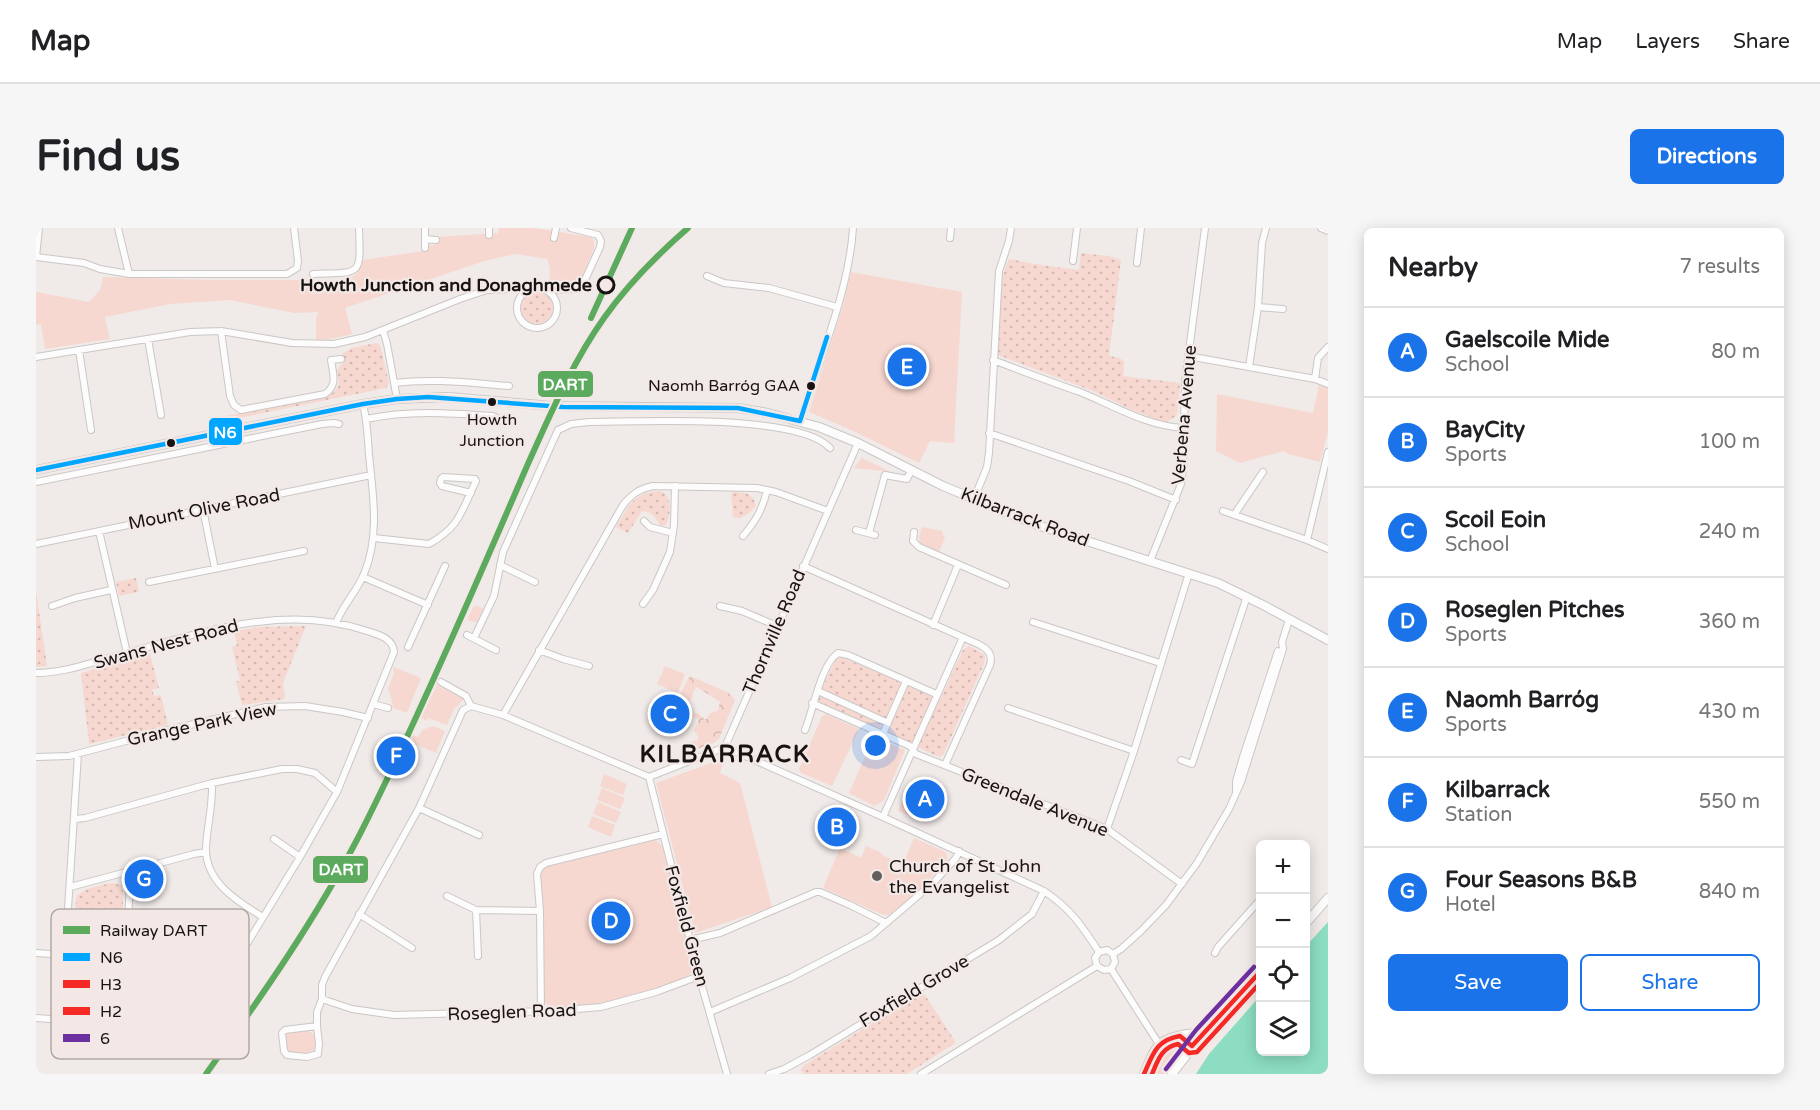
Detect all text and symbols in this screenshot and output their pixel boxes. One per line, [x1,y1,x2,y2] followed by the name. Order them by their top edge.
[30,24,90,58] text: Map
[1557,29,1602,54] text: Map
[1635,29,1700,54] text: Layers
[1733,29,1790,54] text: Share
[1630,129,1784,184] button: Directions
[36,131,180,182] text: Find us
[1388,252,1478,283] text: Nearby
[1680,255,1760,279] text: 7 results
[300,274,592,296] place label: Howth Junction and Donaghmede
[597,276,615,294] marker: Howth Junction and Donaghmede
[1445,327,1610,353] text: Gaelscoile Mide
[1400,340,1415,364] text: A
[1711,340,1760,364] text: 80 m
[888,344,926,390] pin: E
[1167,344,1201,486] street label: Verbena Avenue
[1445,353,1509,377] text: School
[537,370,594,398] line badge: DART
[543,375,588,395] text: DART
[648,376,800,396] place label: Naomh Barróg GAA
[805,380,817,392] marker: Naomh Barróg GAA
[486,396,498,408] marker: Howth Junction
[459,410,525,451] place label: Howth Junction
[208,417,243,446] line badge: N6
[1445,417,1525,443] text: BayCity
[214,423,236,443] text: N6
[1401,430,1414,454] text: B
[1699,430,1760,454] text: 100 m
[165,437,177,449] unlabelled marker
[1445,443,1507,467] text: Sports
[958,482,1092,552] street label: Kilbarrack Road
[126,483,282,535] street label: Mount Olive Road
[1445,507,1546,533] text: Scoil Eoin
[1401,520,1414,544] text: C
[1699,520,1760,544] text: 240 m
[1445,533,1509,557] text: School
[738,566,810,698] street label: Thornville Road
[1445,597,1624,623] text: Roseglen Pitches
[1400,610,1415,634] text: D
[1699,610,1760,634] text: 360 m
[91,614,241,674] street label: Swans Nest Road
[1445,623,1507,647] text: Sports
[1445,687,1599,713] text: Naomh Barróg
[650,692,690,736] pin: C
[125,697,279,751] street label: Grange Park View
[1401,700,1414,724] text: E
[1699,700,1760,724] text: 430 m
[1445,713,1507,737] text: Sports
[861,731,890,760] your location
[376,734,416,778] pin: F
[640,740,810,769] district label: KILBARRACK
[958,762,1112,842] street label: Greendale Avenue
[906,776,944,822] pin: A
[1445,777,1550,803] text: Kilbarrack
[1401,790,1414,814] text: F
[1699,790,1760,814] text: 550 m
[1445,803,1512,827] text: Station
[818,804,856,850] pin: B
[1256,840,1310,1056] map controls
[1256,840,1310,894] button: +
[312,855,369,884] line badge: DART
[889,855,1041,898] place label: Church of St John the Evangelist
[124,856,164,902] pin: G
[319,860,364,880] text: DART
[660,863,714,989] street label: Foxfield Green
[1445,867,1637,893] text: Four Seasons B&B
[870,869,884,883] marker: Church of St John the Evangelist
[1400,880,1415,904] text: G
[1699,880,1760,904] text: 840 m
[1445,893,1496,917] text: Hotel
[1256,894,1310,948] button: −
[592,898,630,944] pin: D
[51,909,249,1059] legend
[100,921,208,941] text: Railway DART
[100,948,123,968] text: N6
[1256,948,1310,1002] button: locate
[855,950,973,1032] street label: Foxfield Grove
[1388,954,1568,1011] button: Save
[1580,954,1760,1011] button: Share
[100,975,122,995] text: H3
[447,999,577,1025] street label: Roseglen Road
[100,1002,122,1022] text: H2
[1256,1002,1310,1056] button: layers
[100,1029,110,1049] text: 6

